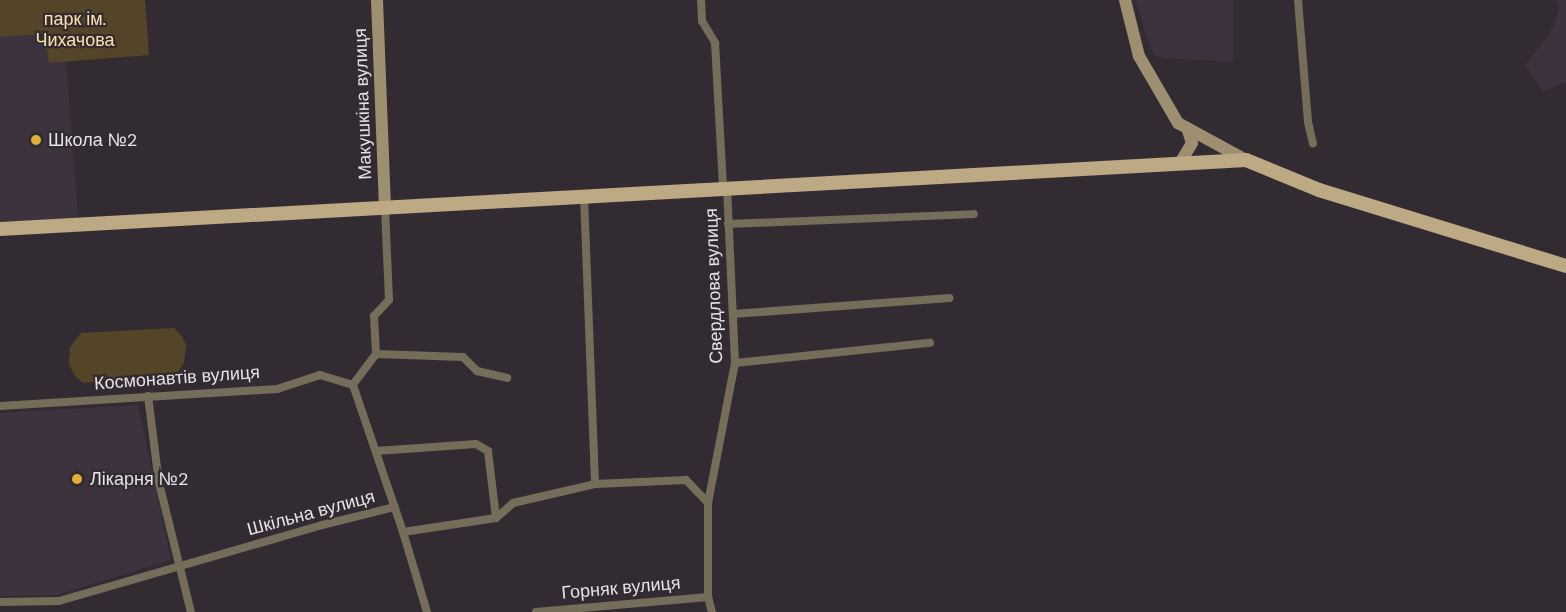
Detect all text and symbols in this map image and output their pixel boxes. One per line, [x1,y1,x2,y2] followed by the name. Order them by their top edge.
[35,9,115,52] park label: парк ім. Чихачова
[350,28,376,180] street label: Макушкіна вулиця
[48,129,137,151] place label: Школа №2
[29,133,43,147] marker: Школа №2
[700,208,728,364] street label: Свердлова вулиця
[93,361,261,395] street label: Космонавтів вулиця
[90,468,188,490] place label: Лікарня №2
[68,470,86,488] marker: Лікарня №2
[245,486,377,540] street label: Шкільна вулиця
[561,572,681,604] street label: Горняк вулиця

